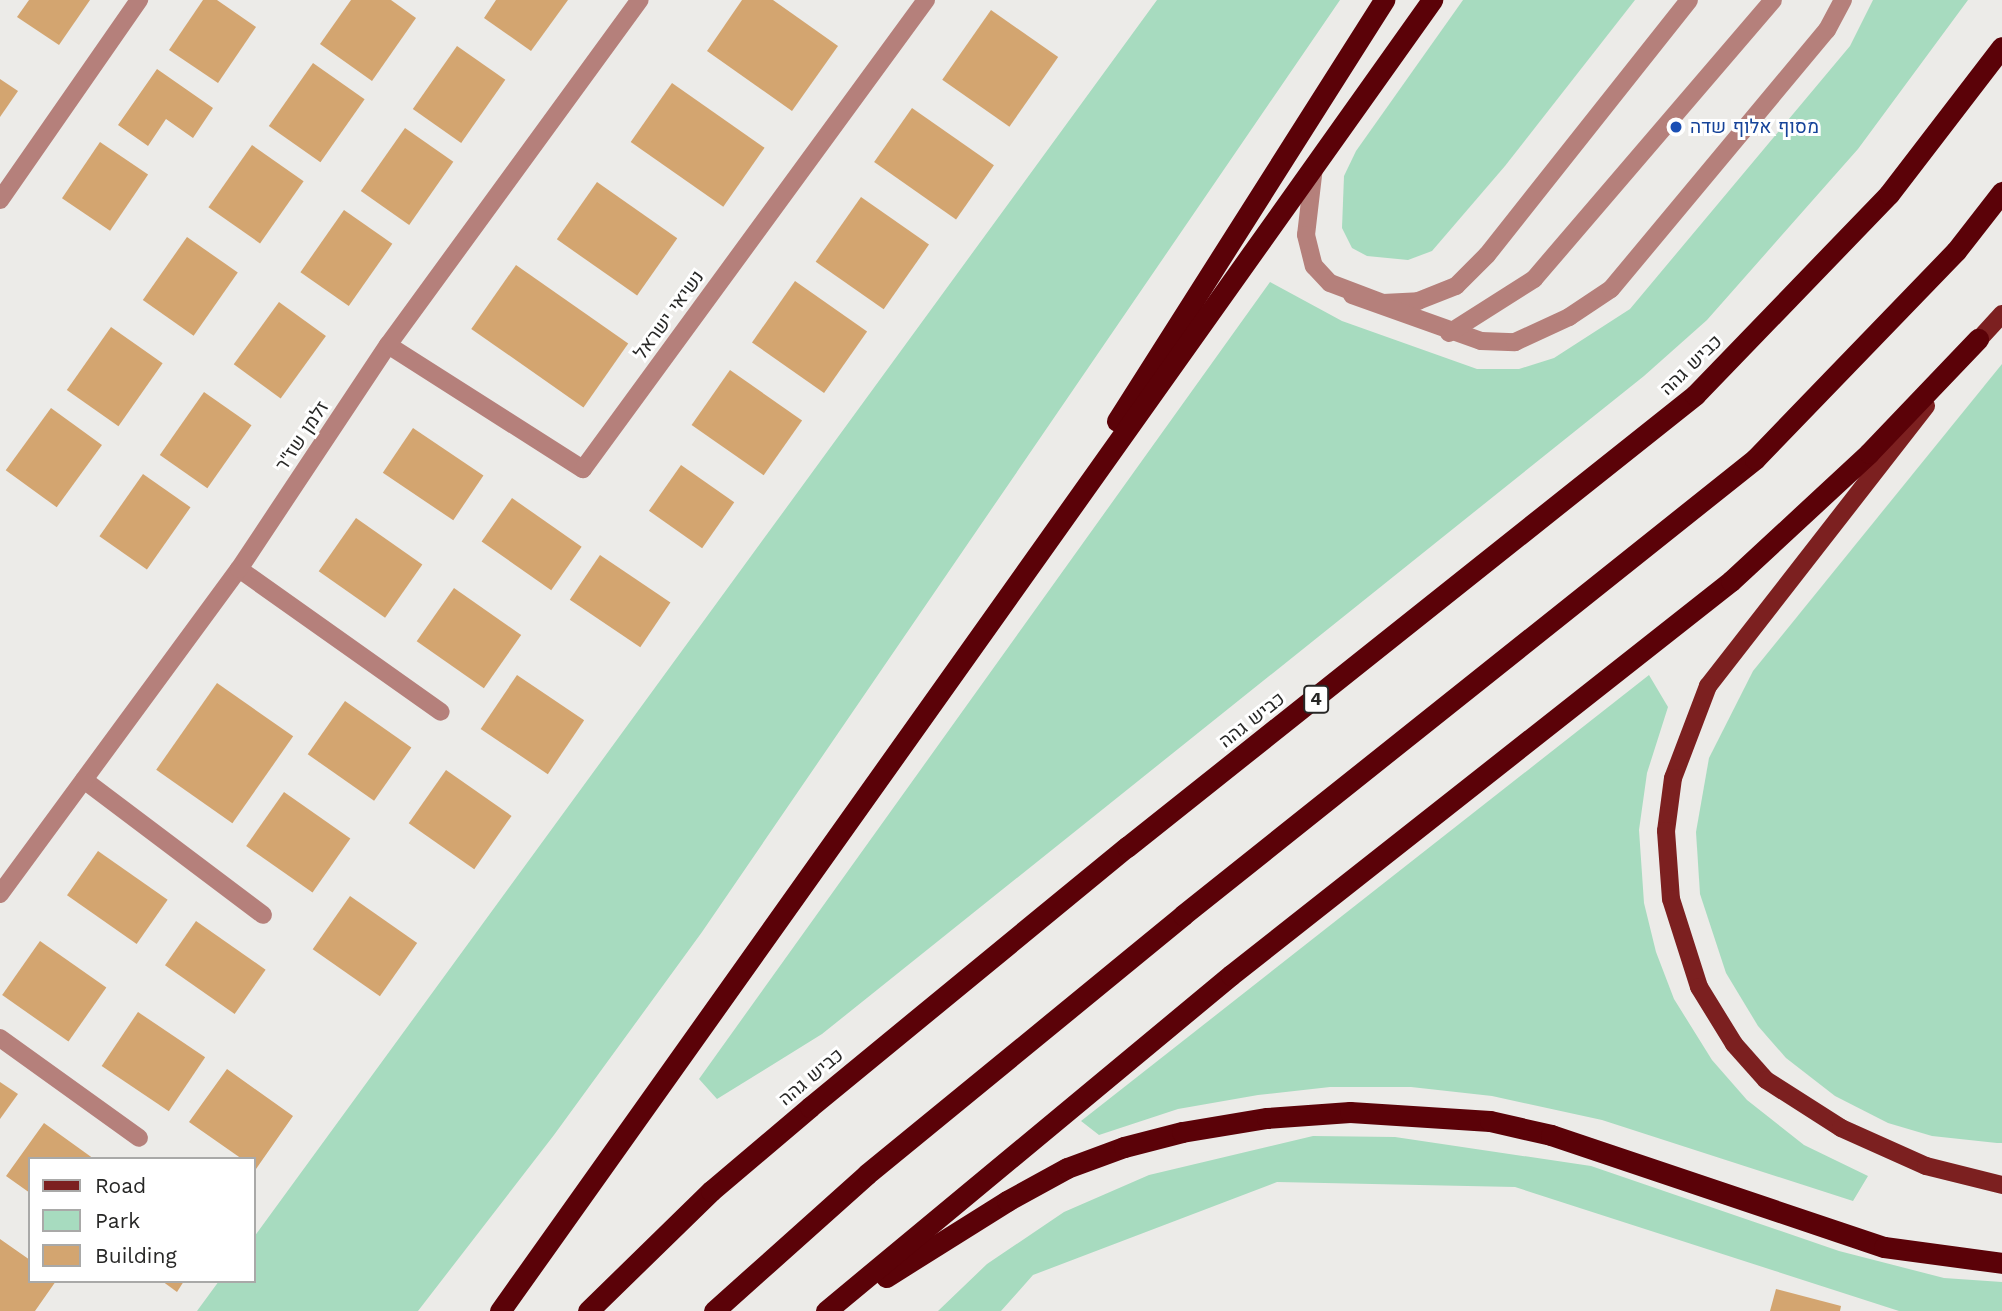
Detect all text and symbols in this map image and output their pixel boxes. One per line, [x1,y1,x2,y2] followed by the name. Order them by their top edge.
[1690,116,1819,138] place label: מסוף אלוף שדה
[1668,119,1684,135] marker: מסוף אלוף שדה
[629,266,709,364] street label: נשיאי ישראל
[1655,330,1727,400] street label: כביש גהה
[270,397,334,475] street label: זלמן שז"ר
[1302,684,1330,714] road number: 4
[1215,687,1289,753] street label: כביש גהה
[774,1043,848,1111] street label: כביש גהה
[28,1157,256,1283] legend
[95,1173,146,1198] text: Road
[95,1208,140,1233] text: Park
[95,1243,177,1268] text: Building

